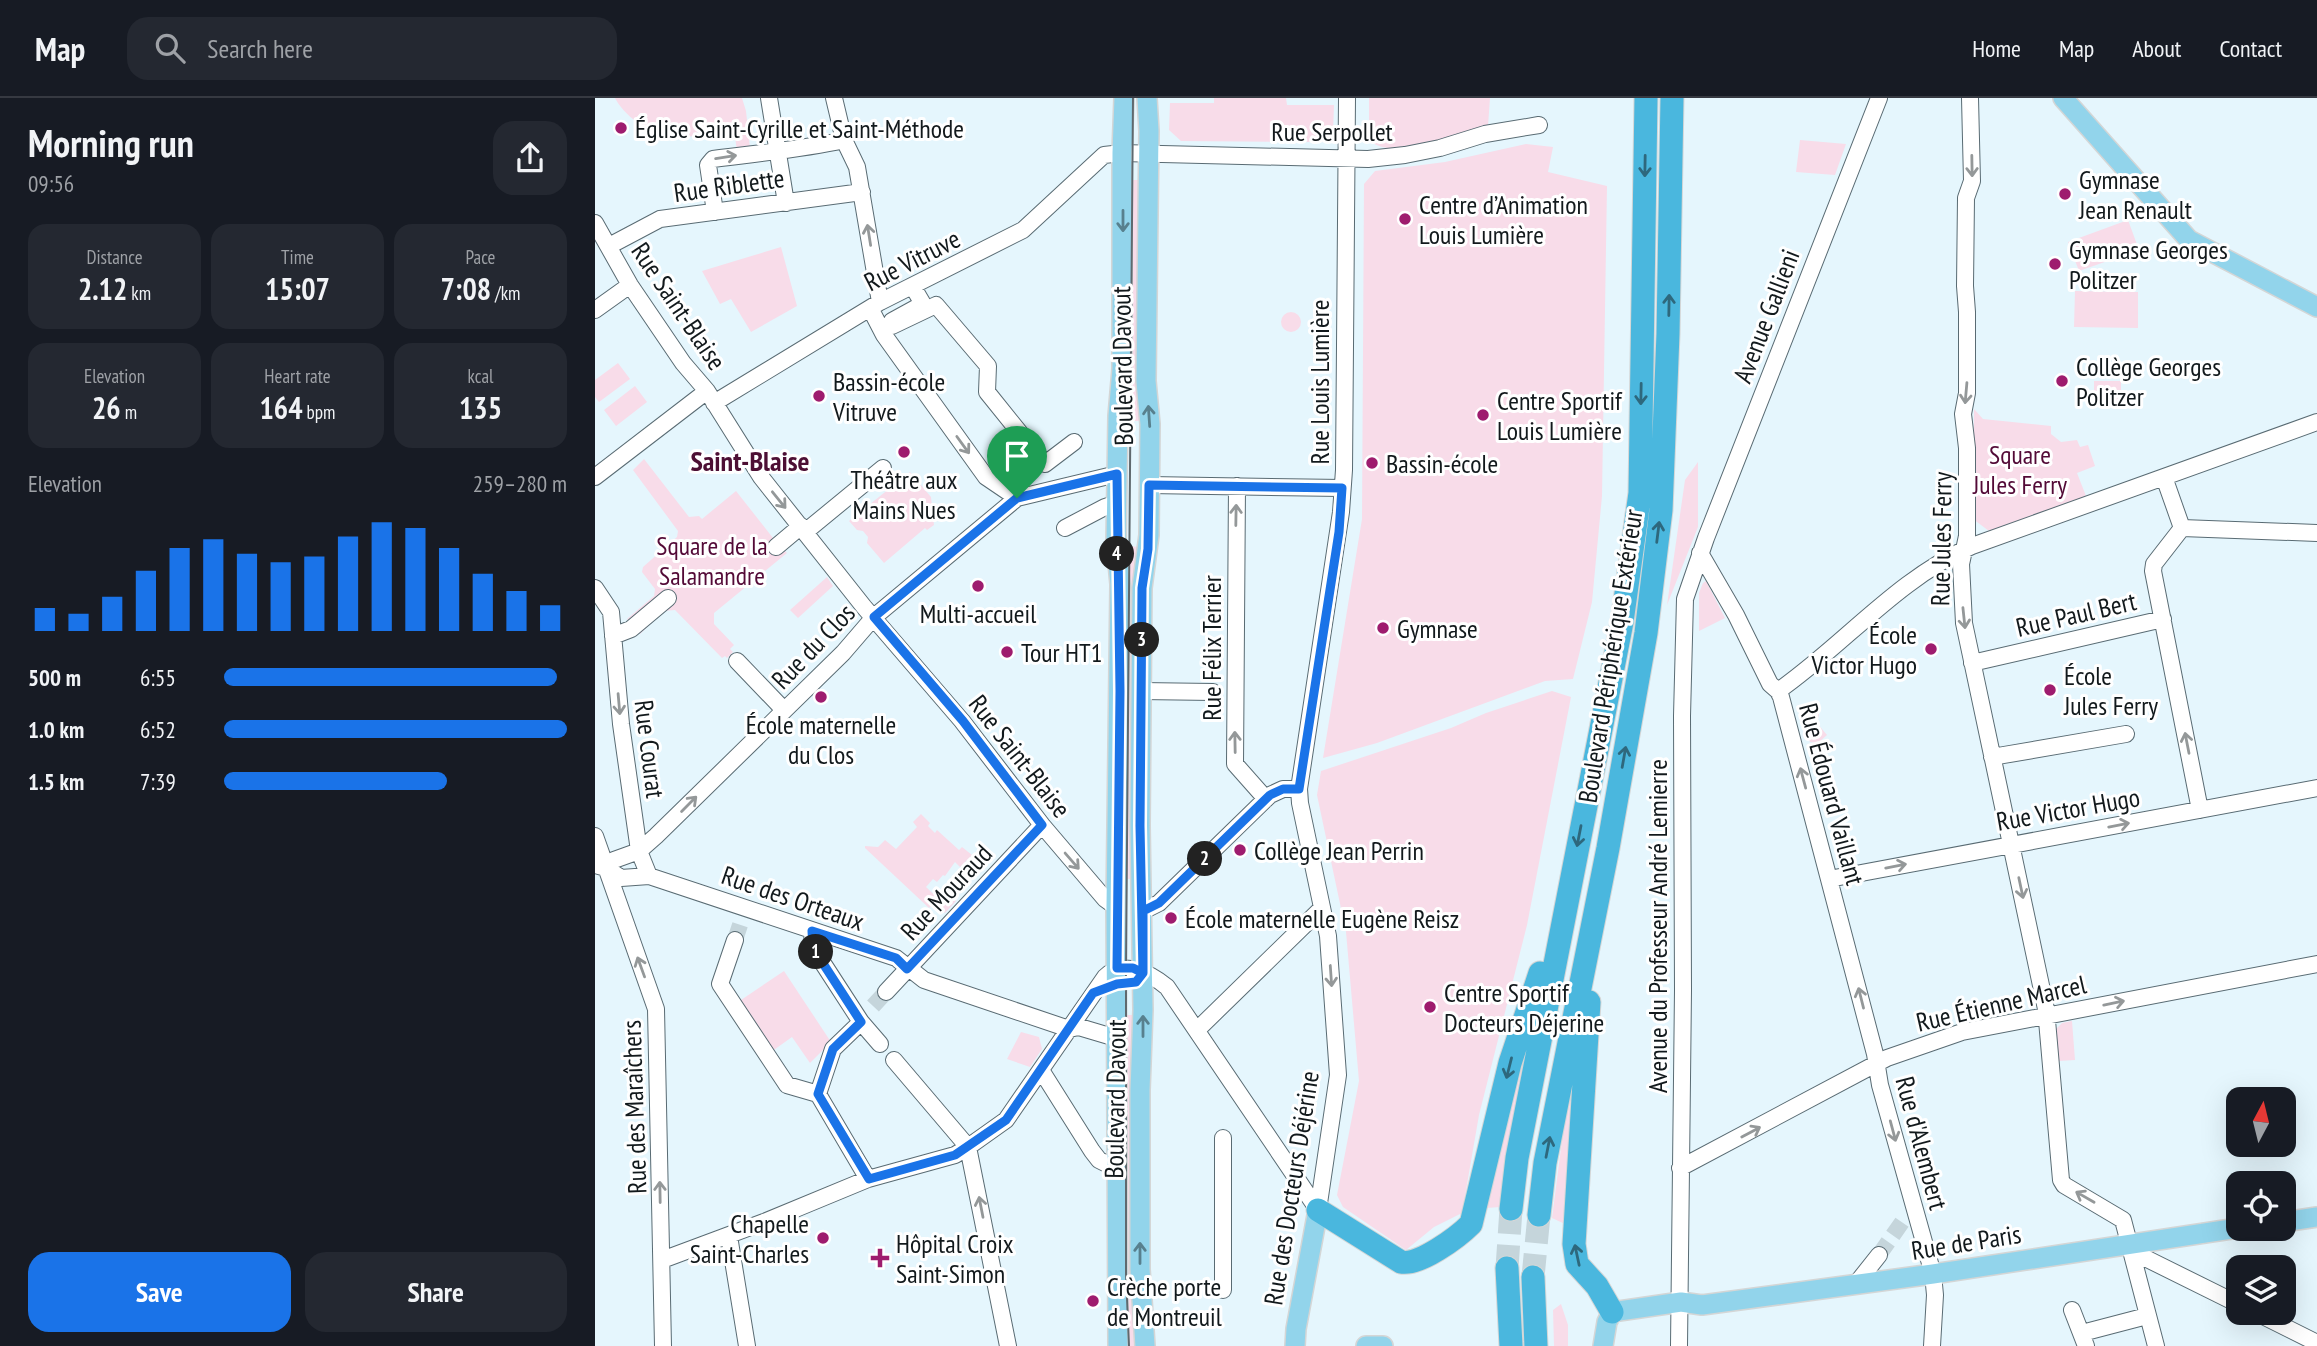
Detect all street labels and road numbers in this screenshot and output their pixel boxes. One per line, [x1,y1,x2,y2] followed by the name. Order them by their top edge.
[1271,115,1393,148] street label: Rue Serpollet
[672,161,786,209] street label: Rue Riblette
[858,222,966,298] street label: Rue Vitruve
[624,236,734,376] street label: Rue Saint-Blaise
[1726,245,1806,387] street label: Avenue Gallieni
[1104,286,1140,446] street label: Boulevard Davout
[1303,300,1336,465] street label: Rue Louis Lumière
[1923,471,1959,606] street label: Rue Jules Ferry
[1571,507,1649,805] street label: Boulevard Périphérique Extérieur
[1195,575,1228,721] street label: Rue Félix Terrier
[2013,584,2139,644] street label: Rue Paul Bert
[764,596,862,696] street label: Rue du Clos
[962,688,1078,824] street label: Rue Saint-Blaise
[628,698,672,800] street label: Rue Courat
[1792,700,1872,888] street label: Rue Édouard Vaillant
[1641,759,1674,1093] street label: Avenue du Professeur André Lemierre
[1994,780,2142,838] street label: Rue Victor Hugo
[893,837,999,947] street label: Rue Mouraud
[717,858,869,938] street label: Rue des Orteaux
[1913,967,2089,1039] street label: Rue Étienne Marcel
[1097,1019,1133,1179] street label: Boulevard Davout
[614,1020,654,1194] street label: Rue des Maraîchers
[1256,1069,1326,1307] street label: Rue des Docteurs Déjérine
[1888,1073,1956,1213] street label: Rue d'Alembert
[1909,1217,2023,1267] street label: Rue de Paris

